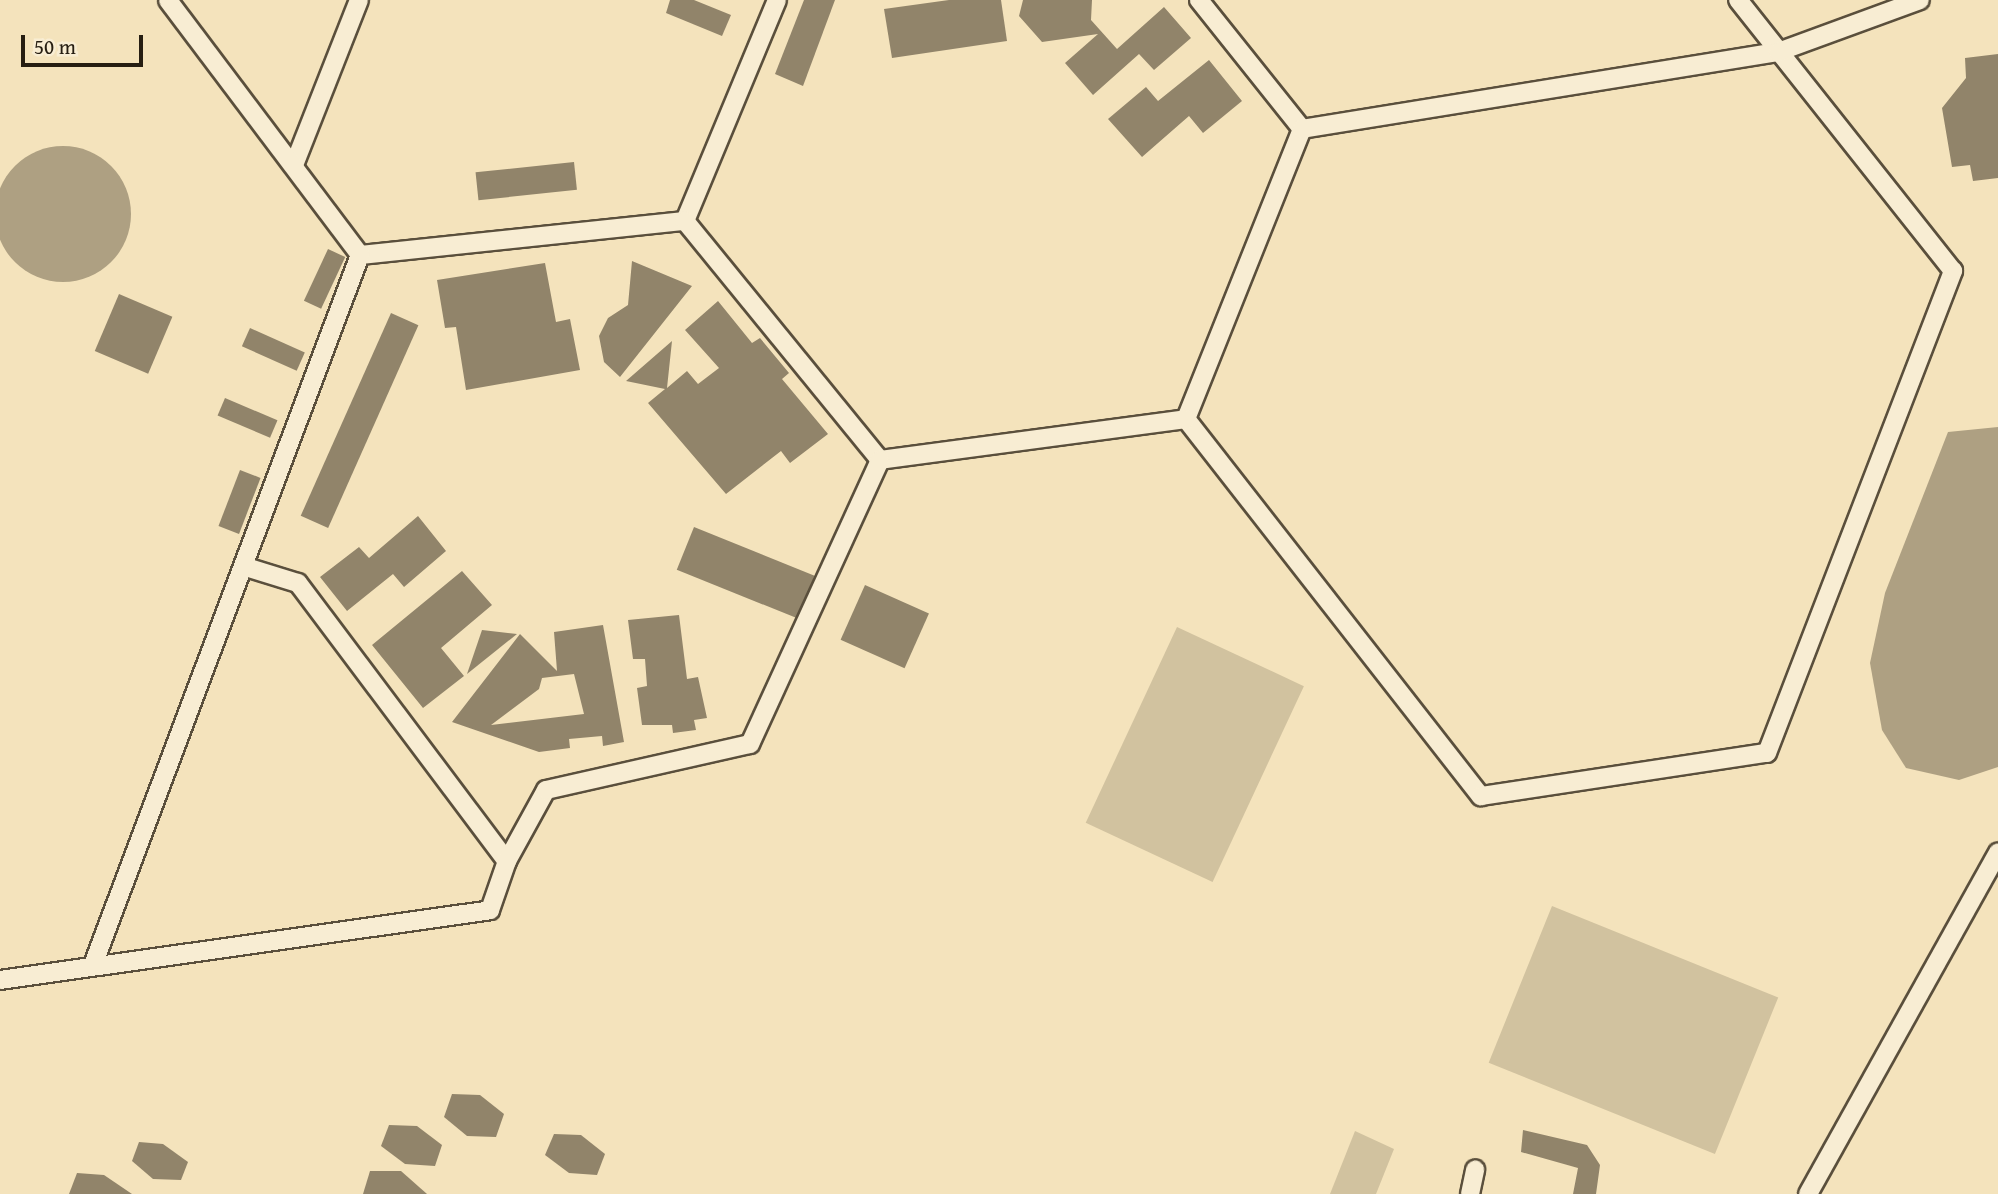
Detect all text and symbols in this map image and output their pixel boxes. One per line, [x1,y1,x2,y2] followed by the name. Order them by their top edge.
[24,21,147,65] scale bar
[34,31,76,62] text: 50 m

